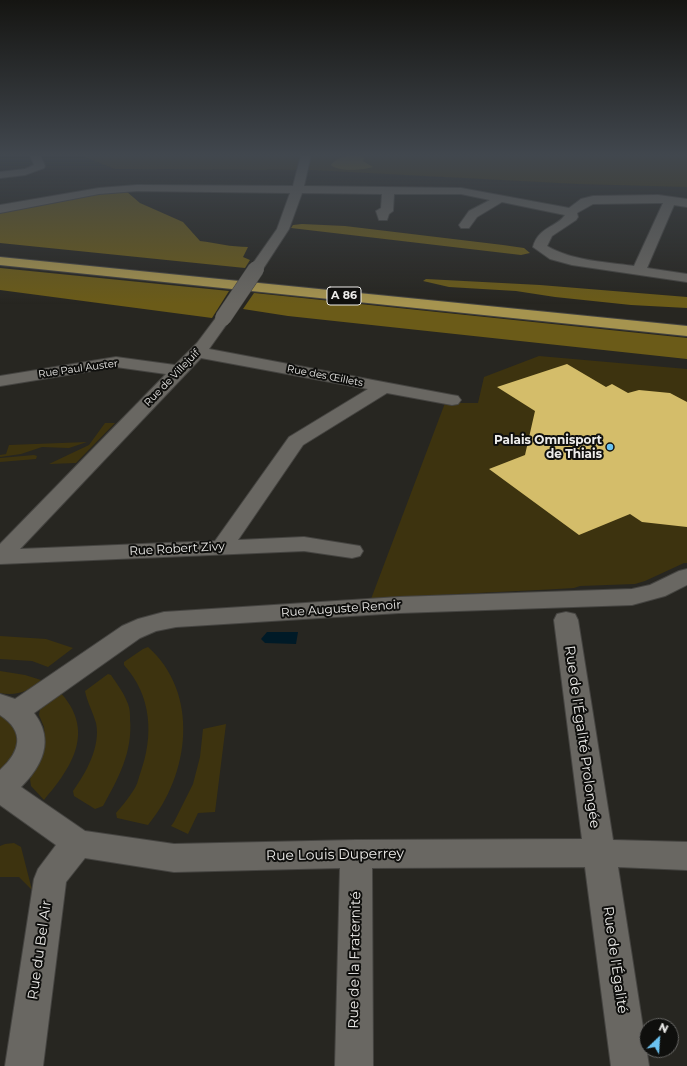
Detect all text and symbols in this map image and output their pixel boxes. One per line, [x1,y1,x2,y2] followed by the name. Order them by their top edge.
[327,287,361,305] road number: A 86
[142,347,202,409] street label: Rue de Villejuif
[37,357,119,381] street label: Rue Paul Auster
[286,363,364,389] street label: Rue des Œillets
[494,433,602,461] place label: Palais Omnisport de Thiais
[605,442,615,452] marker: Palais Omnisport de Thiais
[129,539,225,559] street label: Rue Robert Zivy
[280,598,402,620] street label: Rue Auguste Renoir
[561,645,603,829] street label: Rue de l'Égalité Prolongée
[266,845,404,865] street label: Rue Louis Duperrey
[345,891,365,1029] street label: Rue de la Fraternité
[25,899,55,1001] street label: Rue du Bel Air
[599,905,631,1015] street label: Rue de l'Égalité
[639,1018,679,1058] north arrow
[657,1020,671,1036] text: N

